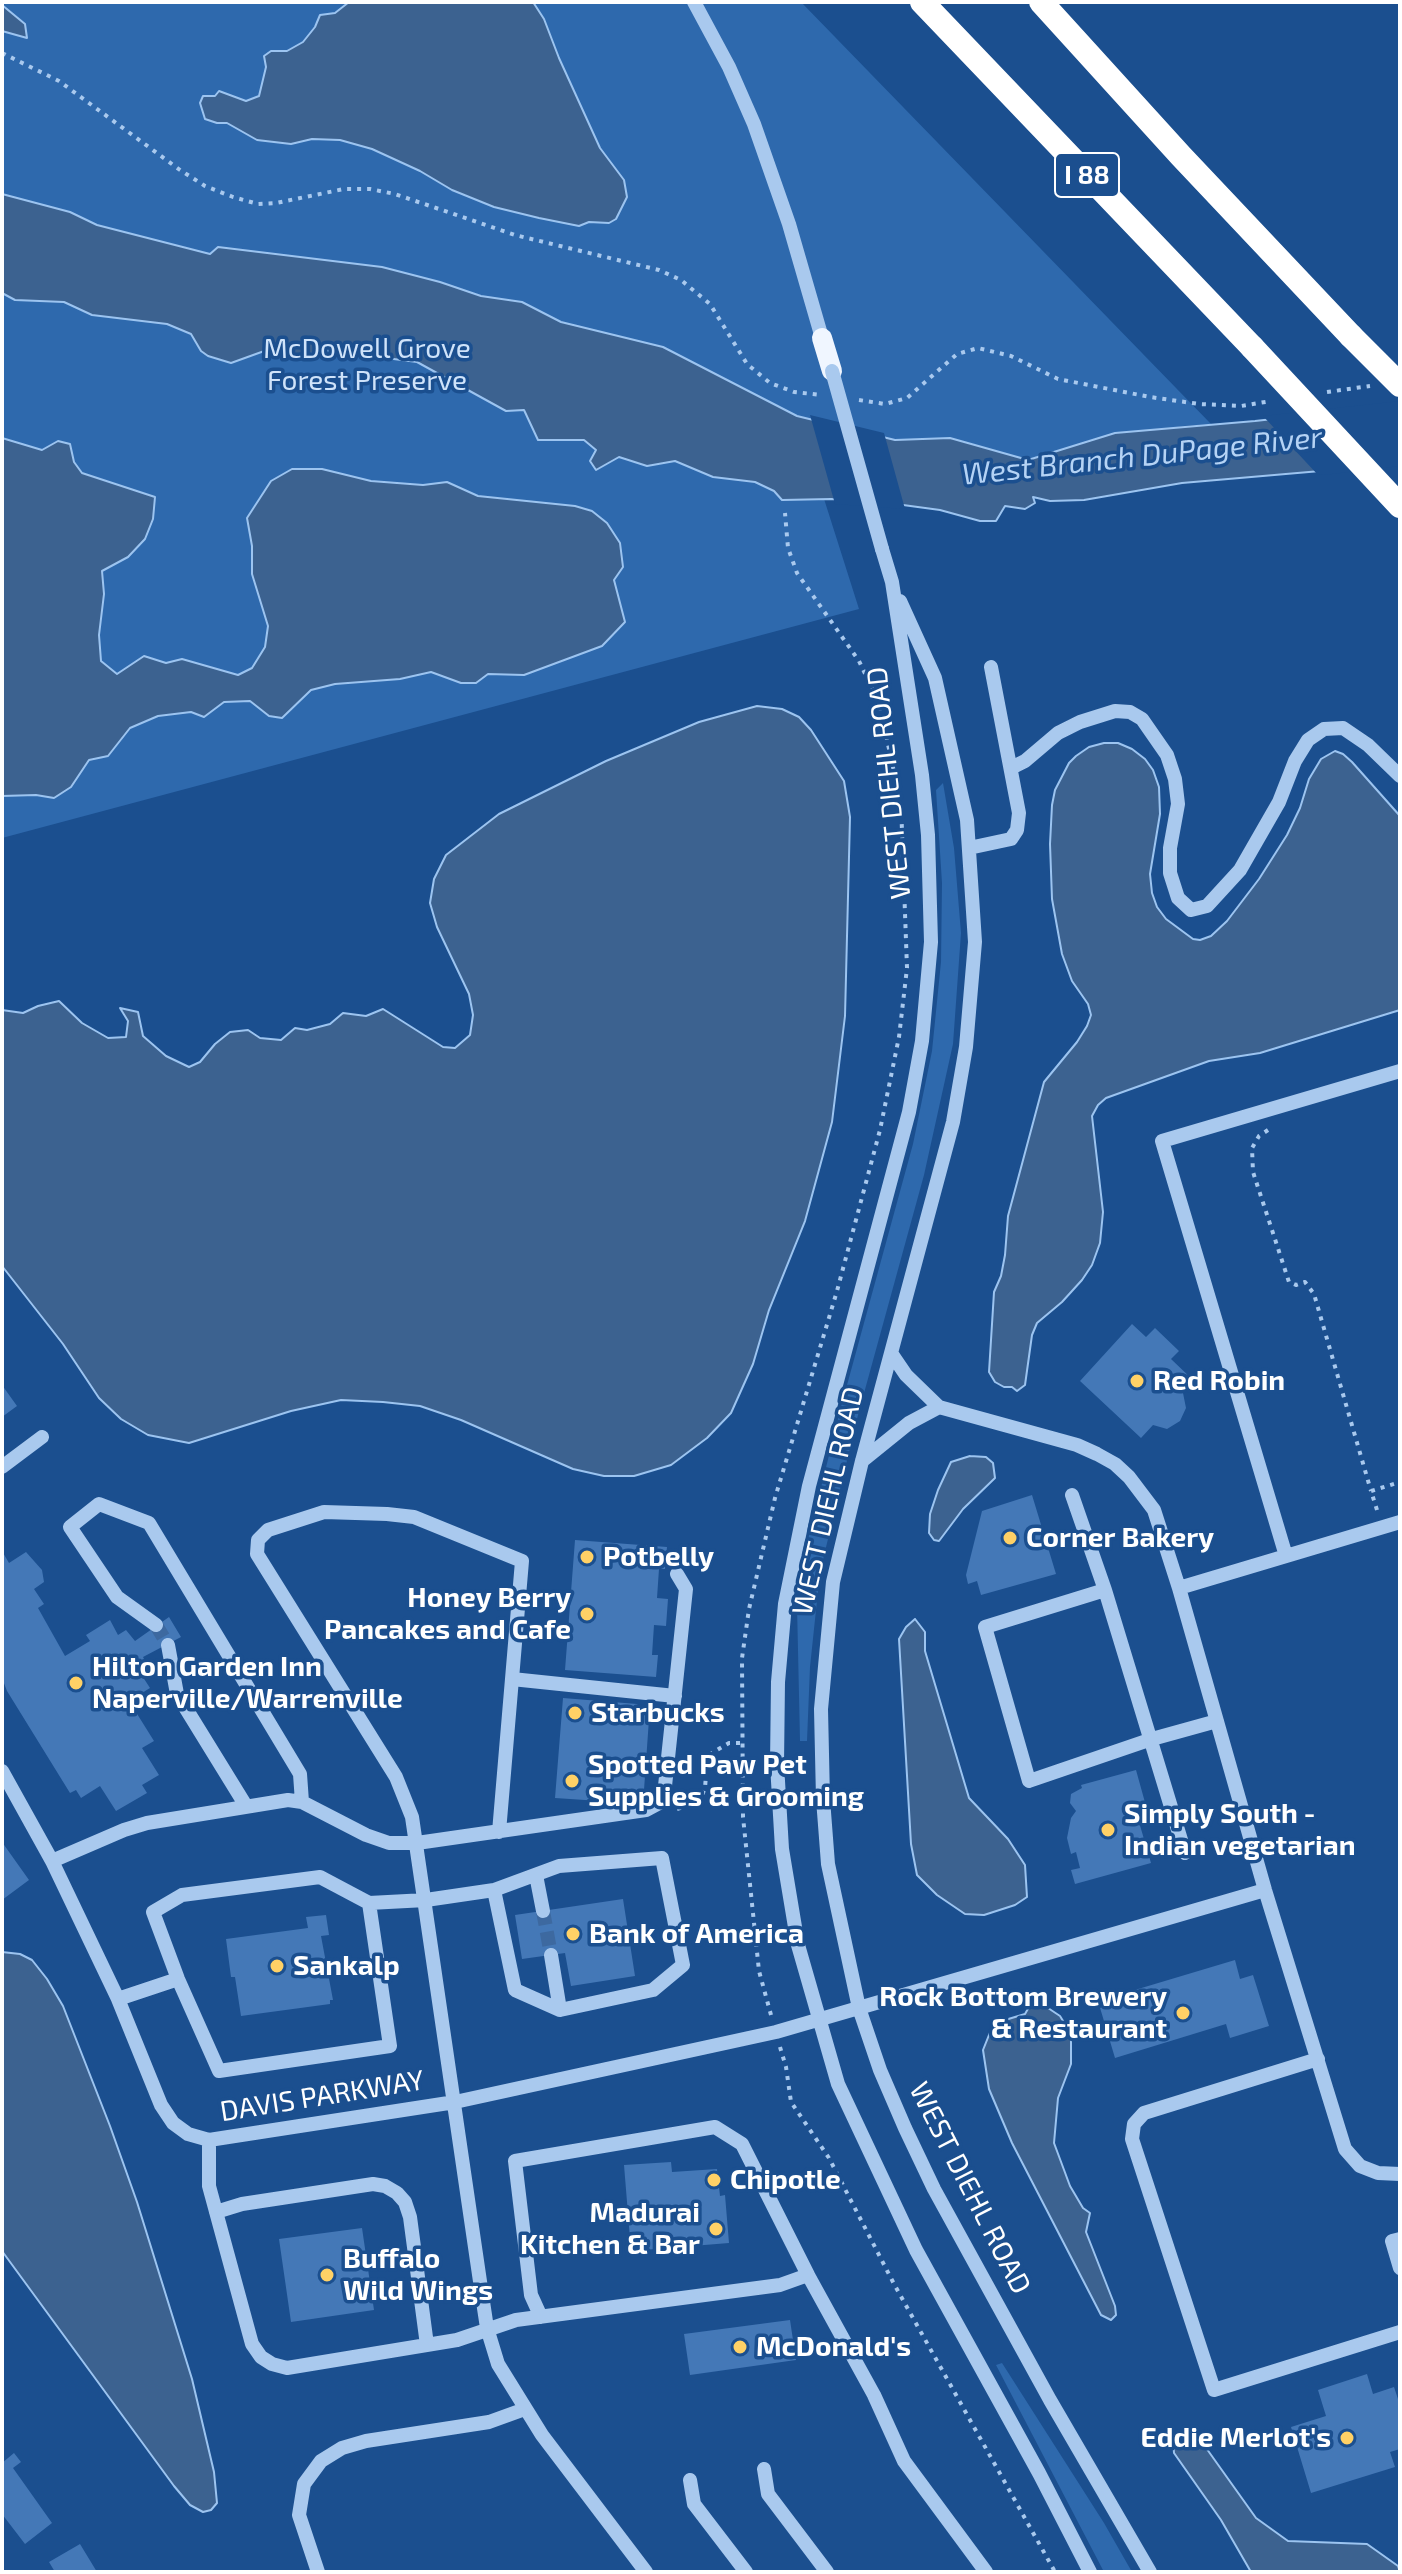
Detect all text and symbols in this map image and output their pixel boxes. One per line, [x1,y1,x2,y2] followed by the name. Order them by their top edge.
[1055,153,1119,197] road number: I 88
[263,332,471,398] park label: McDowell Grove Forest Preserve
[960,419,1324,493] water label: West Branch DuPage River
[860,665,918,901] street label: WEST DIEHL ROAD
[1153,1364,1285,1398] place label: Red Robin
[1128,1372,1146,1390] marker: Red Robin
[785,1384,871,1618] street label: WEST DIEHL ROAD
[1026,1521,1214,1555] place label: Corner Bakery
[1001,1529,1019,1547] marker: Corner Bakery
[603,1540,714,1574] place label: Potbelly
[578,1548,596,1566] marker: Potbelly
[324,1581,571,1647] place label: Honey Berry Pancakes and Cafe
[578,1605,596,1623] marker: Honey Berry Pancakes and Cafe
[92,1650,403,1716] place label: Hilton Garden Inn Naperville/Warrenville
[67,1674,85,1692] marker: Hilton Garden Inn Naperville/Warrenville
[591,1696,725,1730] place label: Starbucks
[566,1704,584,1722] marker: Starbucks
[588,1748,864,1814] place label: Spotted Paw Pet Supplies & Grooming
[563,1772,581,1790] marker: Spotted Paw Pet Supplies & Grooming
[1124,1797,1355,1863] place label: Simply South - Indian vegetarian
[1099,1821,1117,1839] marker: Simply South - Indian vegetarian
[589,1917,804,1951] place label: Bank of America
[564,1925,582,1943] marker: Bank of America
[293,1949,400,1983] place label: Sankalp
[268,1957,286,1975] marker: Sankalp
[879,1980,1167,2046] place label: Rock Bottom Brewery & Restaurant
[1174,2004,1192,2022] marker: Rock Bottom Brewery & Restaurant
[218,2063,426,2129] street label: DAVIS PARKWAY
[902,2076,1038,2300] street label: WEST DIEHL ROAD
[730,2163,841,2197] place label: Chipotle
[705,2171,723,2189] marker: Chipotle
[520,2196,700,2262] place label: Madurai Kitchen & Bar
[707,2220,725,2238] marker: Madurai Kitchen & Bar
[343,2242,493,2308] place label: Buffalo Wild Wings
[318,2266,336,2284] marker: Buffalo Wild Wings
[756,2330,911,2364] place label: McDonald's
[731,2338,749,2356] marker: McDonald's
[1141,2421,1331,2455] place label: Eddie Merlot's
[1338,2429,1356,2447] marker: Eddie Merlot's

